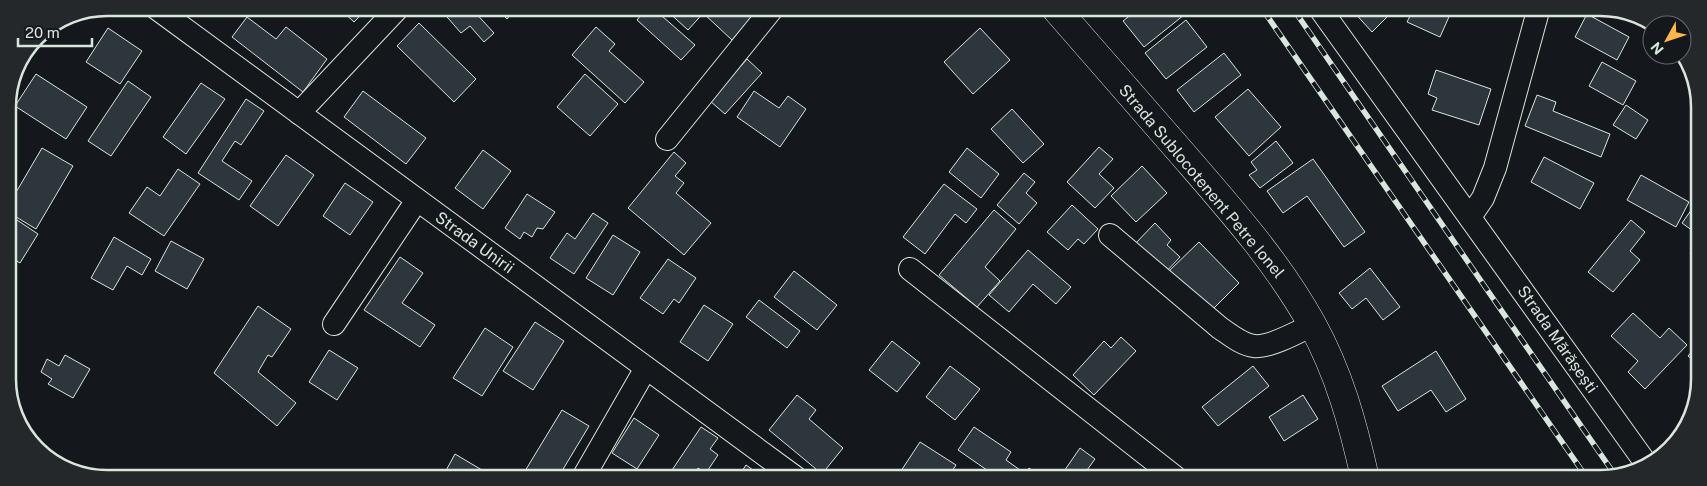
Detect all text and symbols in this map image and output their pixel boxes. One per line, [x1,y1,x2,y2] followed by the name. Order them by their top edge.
[18,15,91,47] scale bar
[1642,15,1692,65] north arrow
[25,24,60,41] text: 20 m
[1647,39,1667,58] text: N
[1115,81,1288,282] street label: Strada Sublocotenent Petre Ionel
[432,208,518,277] street label: Strada Unirii
[1513,282,1602,397] street label: Strada Mărășești

